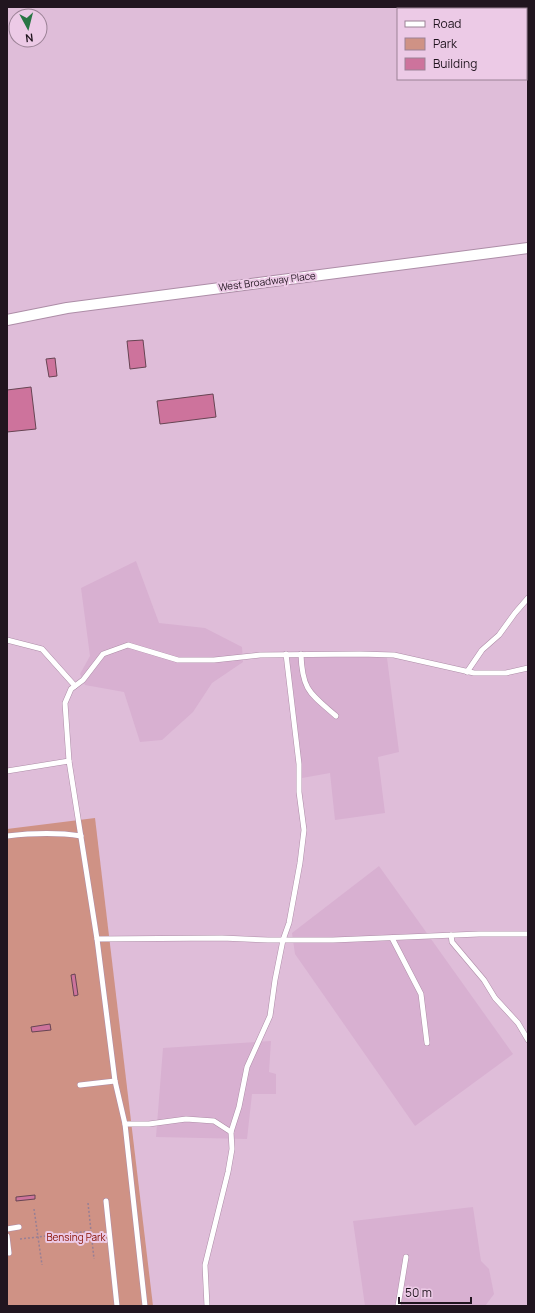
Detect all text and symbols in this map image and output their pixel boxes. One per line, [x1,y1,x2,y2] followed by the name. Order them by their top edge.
[8,8,48,48] north arrow
[397,8,527,80] legend
[433,15,461,32] text: Road
[24,30,34,46] text: N
[433,35,458,52] text: Park
[433,55,477,72] text: Building
[218,268,317,294] street label: West Broadway Place
[46,1230,107,1244] park label: Bensing Park
[399,1279,471,1305] scale bar
[405,1284,432,1301] text: 50 m

